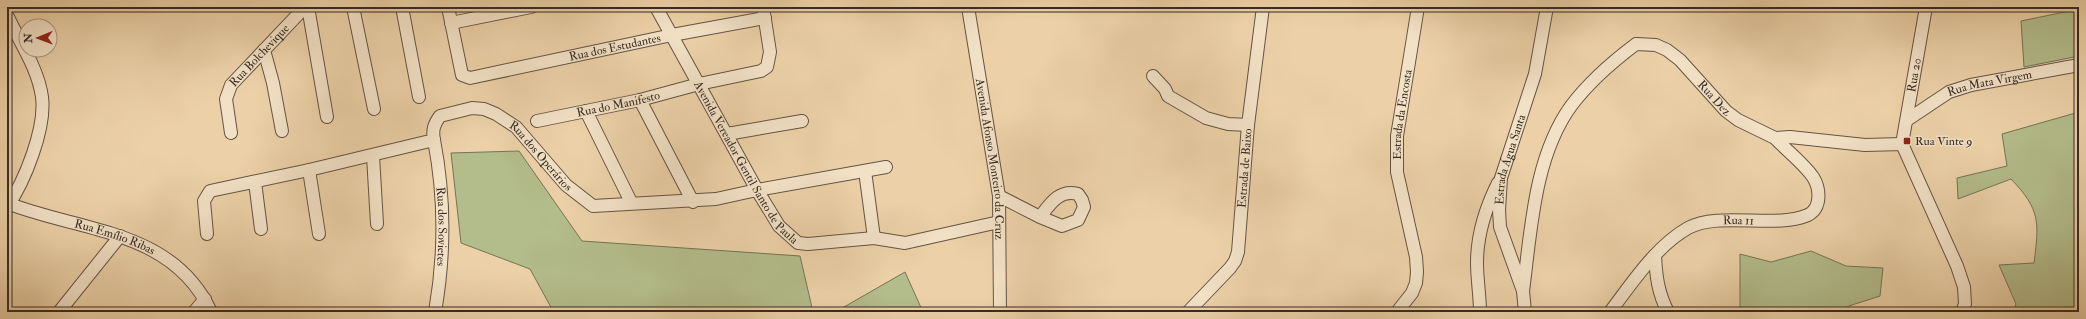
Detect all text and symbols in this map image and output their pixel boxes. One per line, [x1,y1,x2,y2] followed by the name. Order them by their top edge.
[18,18,58,58] north arrow
[226,21,293,90] street label: Rua Bolchevique
[568,31,662,65] street label: Rua dos Estudantes
[22,32,35,44] text: N
[1904,57,1925,93] street label: Rua 20
[1390,67,1416,160] street label: Estrada da Encosta
[1945,67,2034,100] street label: Rua Mata Virgem
[972,77,1006,240] street label: Avenida Afonso Monteiro da Cruz
[1694,77,1733,120] street label: Rua Dez
[690,78,802,248] street label: Avenida Vereador Gentil Santo de Paula
[575,88,662,121] street label: Rua do Manifesto
[1492,112,1530,205] street label: Estrada Água Santa
[506,118,575,195] street label: Rua dos Operários
[1234,128,1256,209] street label: Estrada de Baixo
[1915,134,1972,149] place label: Rua Vinte 9
[1902,136,1912,146] marker: Rua Vinte 9
[433,186,449,267] street label: Rua dos Sovietes
[1723,213,1754,229] street label: Rua 11
[73,216,158,258] street label: Rua Emílio Ribas

